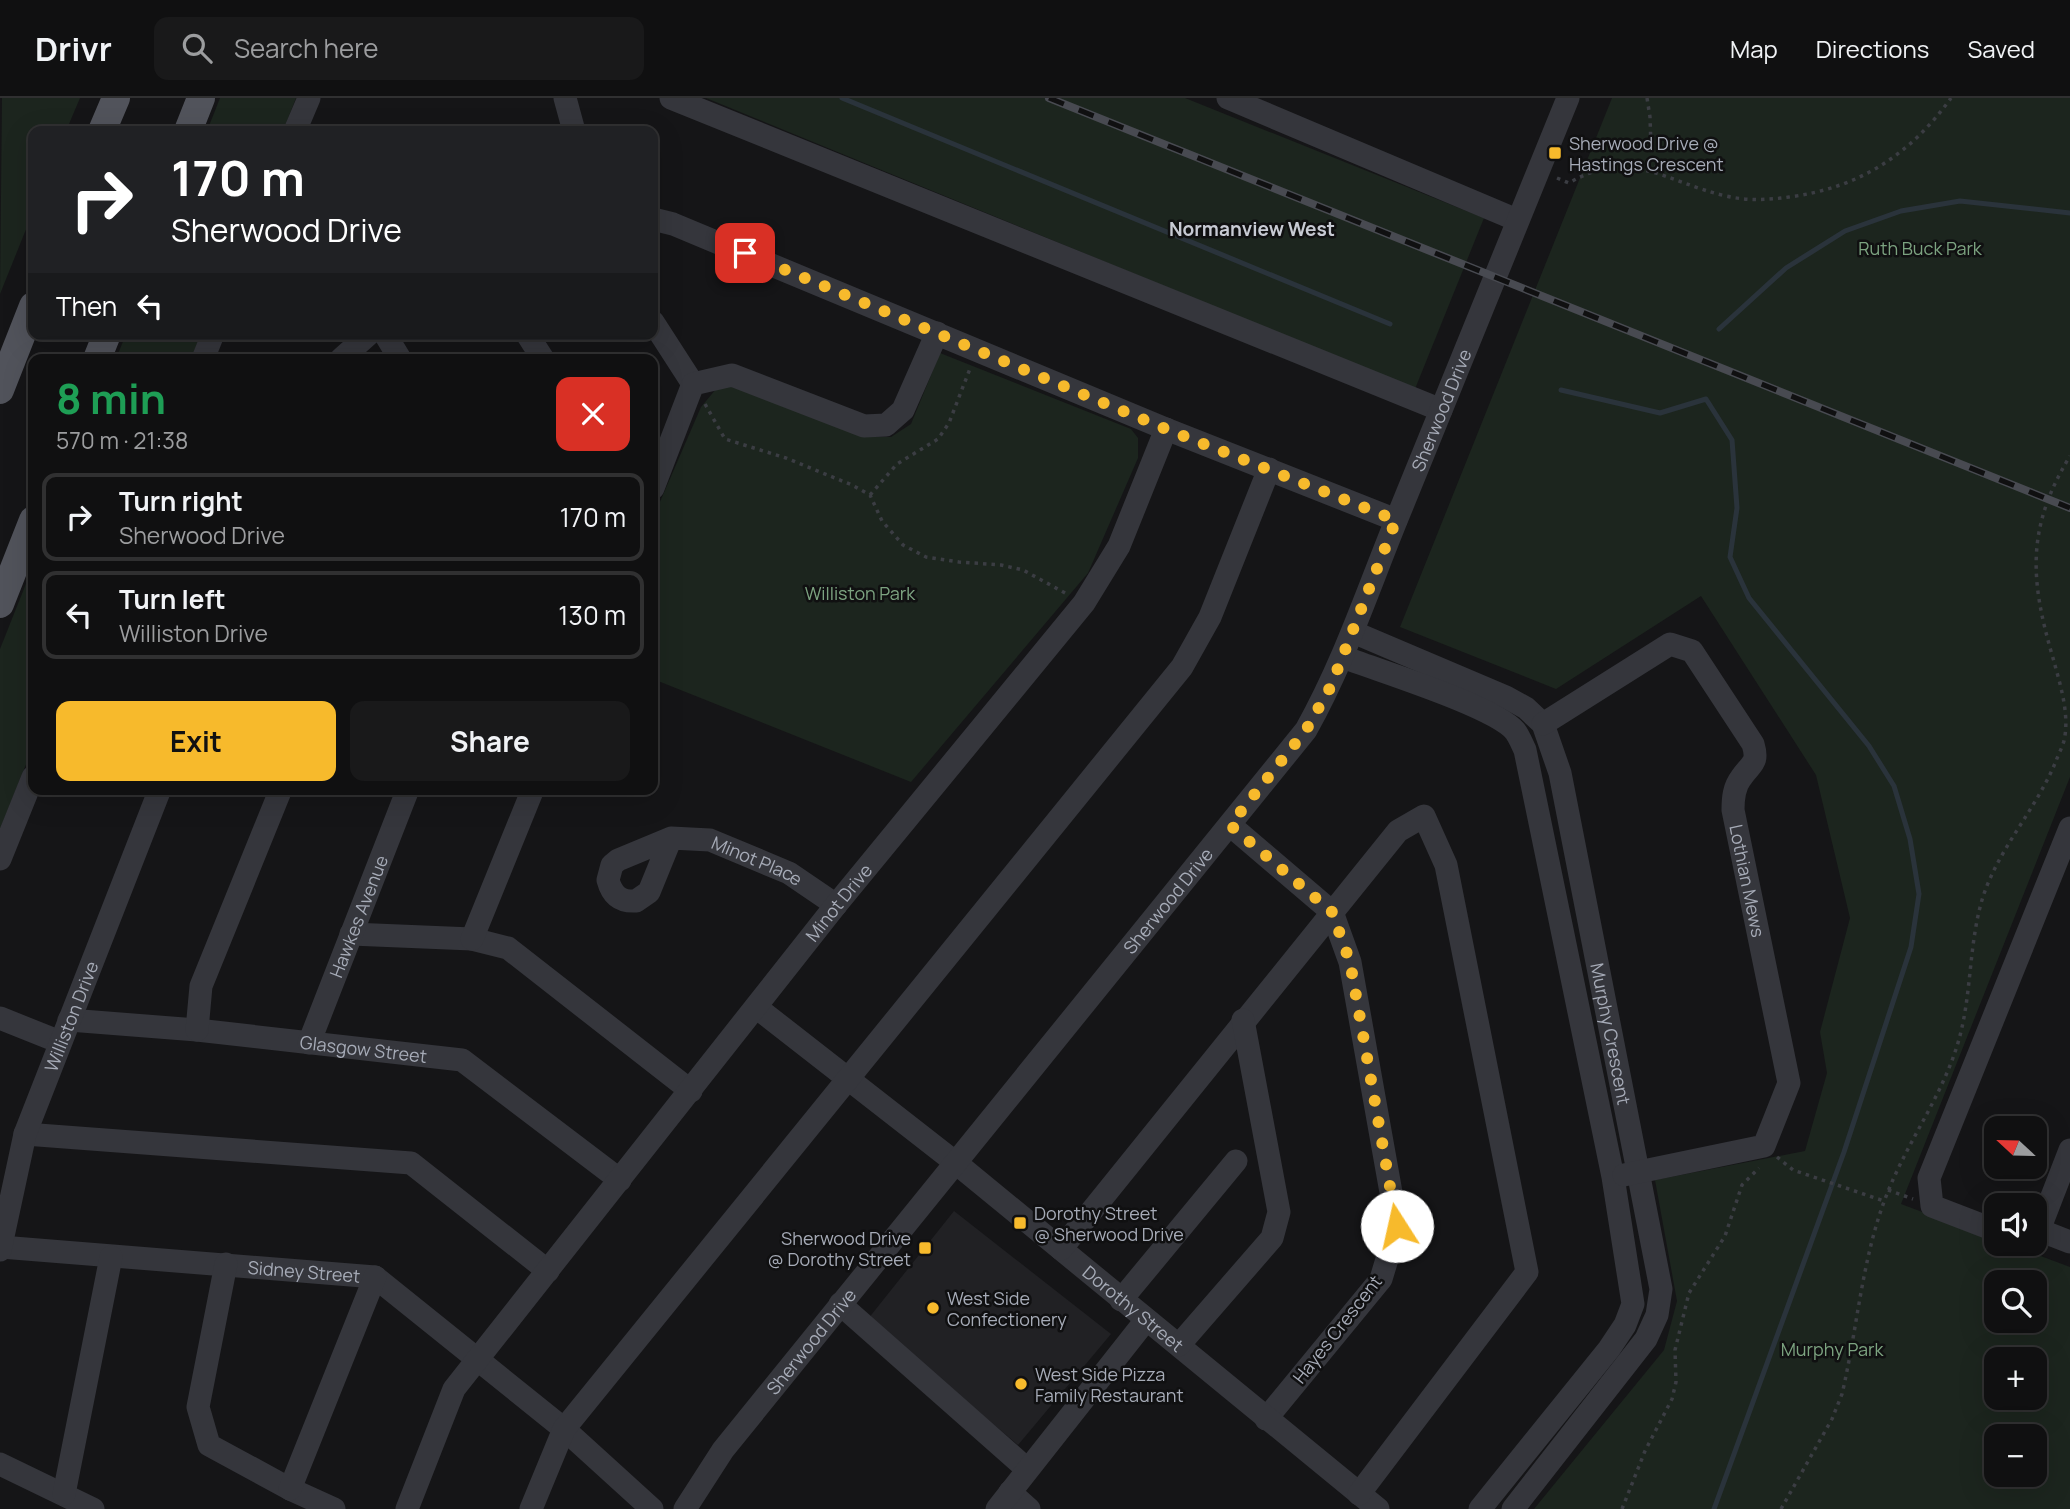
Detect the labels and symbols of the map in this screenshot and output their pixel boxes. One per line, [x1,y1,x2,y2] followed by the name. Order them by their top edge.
[1569,131,1724,176] place label: Sherwood Drive @ Hastings Crescent
[1547,145,1563,161] marker: Sherwood Drive @ Hastings Crescent
[1169,216,1335,242] district label: Normanview West
[715,223,775,283] pin
[1858,236,1983,260] park label: Ruth Buck Park
[1406,345,1477,475] street label: Sherwood Drive
[805,581,916,605] park label: Williston Park
[1724,822,1771,939] street label: Lothian Mews
[708,830,808,891] street label: Minot Place
[1118,843,1218,959] street label: Sherwood Drive
[324,851,393,981] street label: Hawkes Avenue
[800,858,877,946] street label: Minot Drive
[39,958,103,1075] street label: Williston Drive
[1585,961,1637,1107] street label: Murphy Crescent
[299,1030,428,1068] street label: Glasgow Street
[1984,1116,2048,1180] north arrow
[1360,1189,1434,1263] position arrow
[1034,1201,1184,1246] place label: Dorothy Street @ Sherwood Drive
[1012,1215,1028,1231] marker: Dorothy Street @ Sherwood Drive
[768,1226,911,1271] place label: Sherwood Drive @ Dorothy Street
[917,1240,933,1256] marker: Sherwood Drive @ Dorothy Street
[247,1255,361,1288] street label: Sidney Street
[1078,1260,1189,1357] street label: Dorothy Street
[1287,1270,1387,1388] street label: Hayes Crescent
[761,1283,861,1399] street label: Sherwood Drive
[947,1286,1067,1331] place label: West Side Confectionery
[925,1300,941,1316] marker: West Side Confectionery
[1781,1337,1884,1361] park label: Murphy Park
[1035,1362,1184,1407] place label: West Side Pizza Family Restaurant
[1013,1376,1029,1392] marker: West Side Pizza Family Restaurant

